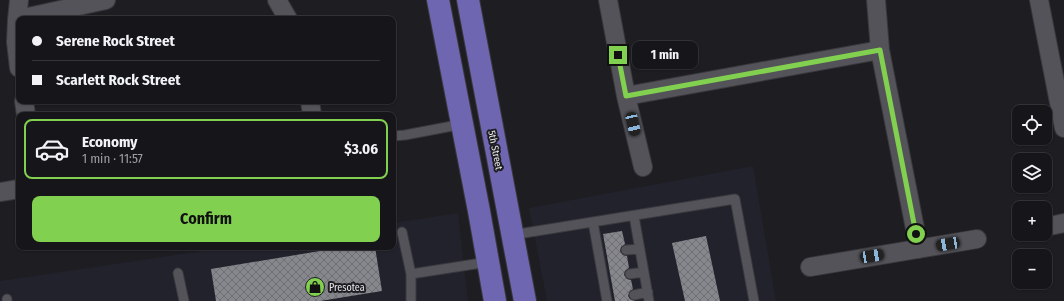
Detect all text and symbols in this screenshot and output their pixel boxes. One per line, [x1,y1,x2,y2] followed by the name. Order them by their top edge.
[56,32,175,50] text: Serene Rock Street
[632,41,698,69] callout: 1 min
[609,46,627,64] route end
[651,47,679,62] text: 1 min
[56,71,181,89] text: Scarlett Rock Street
[1012,105,1052,289] map controls
[1012,105,1052,145] button: locate
[624,111,642,137] car
[485,129,505,172] street label: 5th Street
[34,131,70,167] icon: car
[82,133,137,151] text: Economy
[344,140,378,158] text: $3.06
[82,151,143,166] text: 1 min · 11:57
[1012,153,1052,193] button: layers
[32,196,380,242] button: Confirm
[1012,201,1052,241] button: +
[907,225,925,243] route start
[935,236,961,252] car
[859,248,885,264] car
[1012,249,1052,289] button: −
[304,276,326,298] shop icon: Presotea
[329,282,365,294] place label: Presotea

